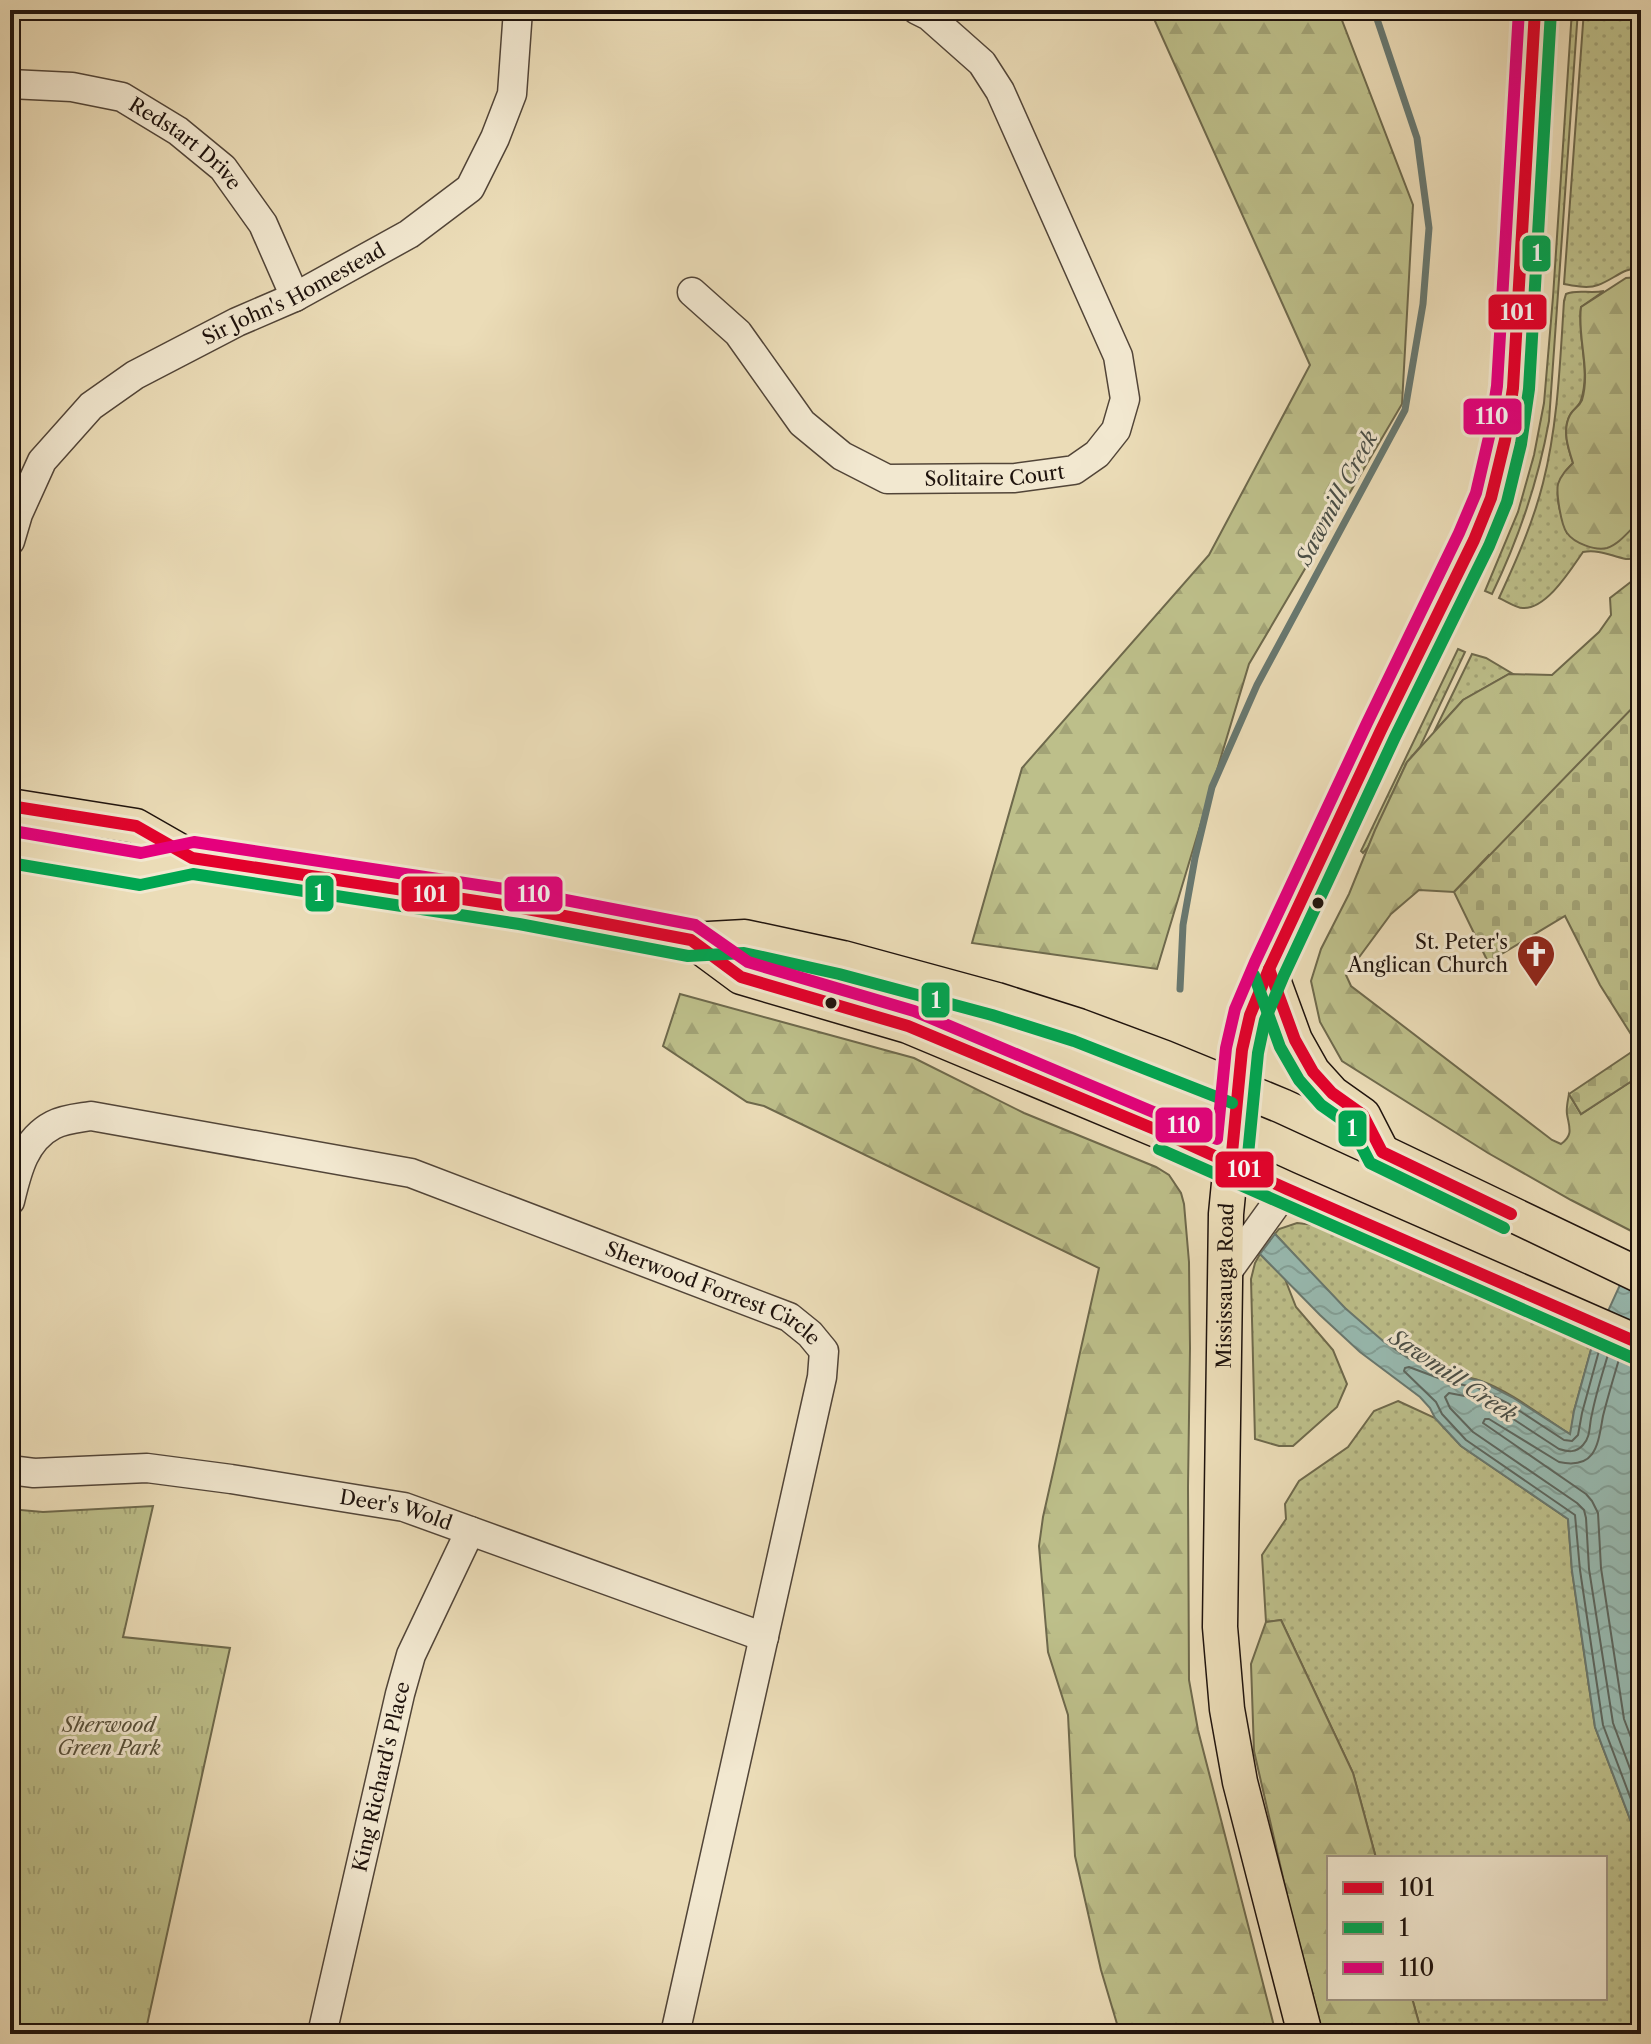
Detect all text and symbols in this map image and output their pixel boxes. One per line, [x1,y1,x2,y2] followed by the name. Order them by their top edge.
[125,92,247,194] street label: Redstart Drive
[1521,234,1552,273] line badge: 1
[198,238,389,350] street label: Sir John's Homestead
[1532,240,1542,267] text: 1
[1487,293,1548,331] line badge: 101
[1500,299,1534,326] text: 101
[1462,397,1523,436] line badge: 110
[1475,403,1509,430] text: 110
[1289,426,1384,571] water label: Sawmill Creek
[924,459,1066,491] street label: Solitaire Court
[304,874,335,913] line badge: 1
[400,875,461,913] line badge: 101
[503,875,564,913] line badge: 110
[314,880,324,907] text: 1
[413,881,447,908] text: 101
[517,881,551,908] text: 110
[1310,895,1326,911] unlabelled marker
[1347,930,1508,977] place label: St. Peter's Anglican Church
[1515,933,1557,988] church icon: St. Peter's Anglican Church
[920,981,951,1019] line badge: 1
[931,987,941,1014] text: 1
[823,995,839,1011] unlabelled marker
[1154,1106,1214,1144] line badge: 110
[1337,1109,1368,1148] line badge: 1
[1167,1112,1201,1139] text: 110
[1347,1115,1357,1142] text: 1
[1214,1150,1275,1189] line badge: 101
[1227,1156,1261,1183] text: 101
[1212,1202,1239,1369] street label: Mississauga Road
[602,1236,826,1350] street label: Sherwood Forrest Circle
[1383,1322,1522,1429] water label: Sawmill Creek
[338,1485,455,1535] street label: Deer's Wold
[348,1679,415,1874] street label: King Richard's Place
[57,1713,161,1760] park label: Sherwood Green Park
[1327,1856,1607,2000] legend
[1399,1873,1434,1902] text: 101
[1399,1913,1409,1942] text: 1
[1399,1953,1434,1982] text: 110

